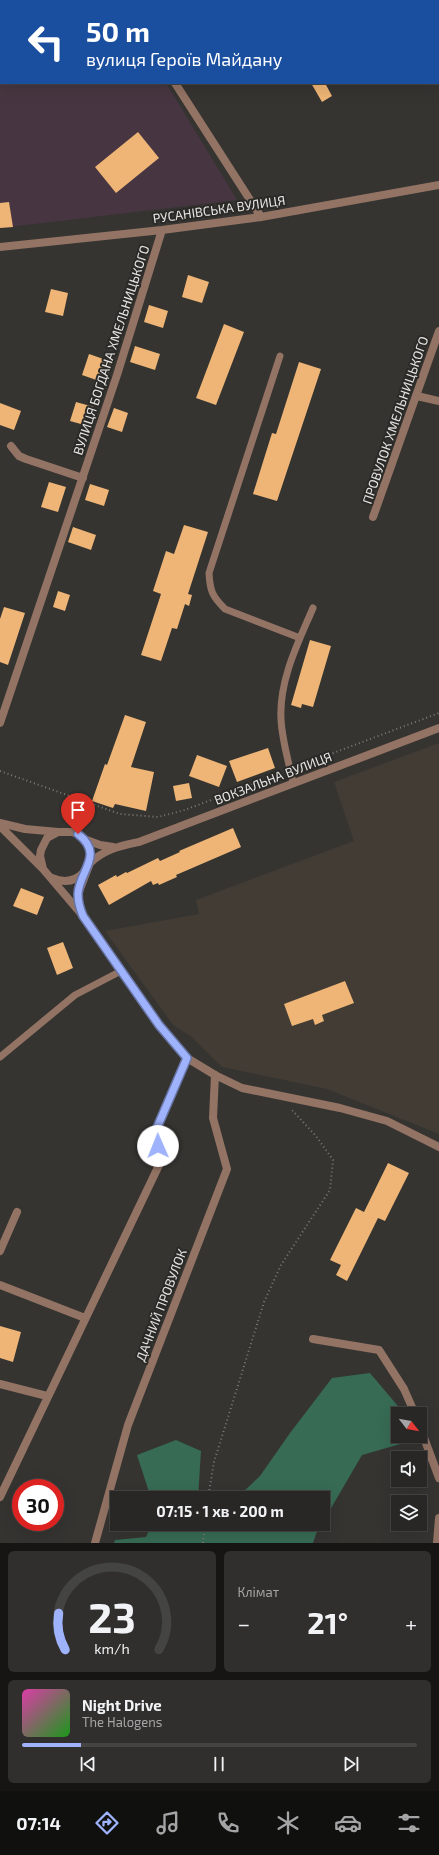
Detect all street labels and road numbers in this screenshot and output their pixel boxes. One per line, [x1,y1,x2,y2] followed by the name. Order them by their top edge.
[152,192,286,226] street label: РУСАНІВСЬКА ВУЛИЦЯ
[69,243,153,457] street label: ВУЛИЦЯ БОГДАНА ХМЕЛЬНИЦЬКОГО
[359,334,431,506] street label: ПРОВУЛОК ХМЕЛЬНИЦЬКОГО
[212,748,334,808] street label: ВОКЗАЛЬНА ВУЛИЦЯ
[132,1246,190,1363] street label: ДАЧНИЙ ПРОВУЛОК

